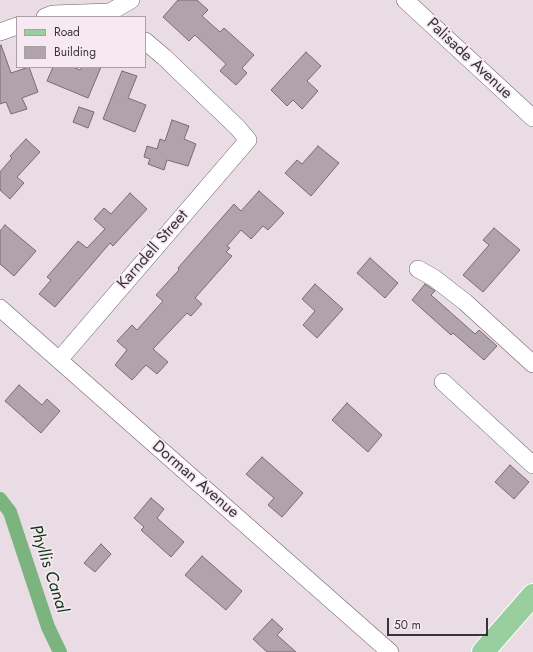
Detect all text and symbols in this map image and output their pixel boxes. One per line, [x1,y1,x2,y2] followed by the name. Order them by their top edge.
[422,14,516,104] street label: Palisade Avenue
[16,16,146,68] legend
[54,23,80,41] text: Road
[54,43,96,61] text: Building
[114,207,192,293] street label: Karndell Street
[148,437,242,523] street label: Dorman Avenue
[24,523,72,615] water label: Phyllis Canal
[389,610,490,636] scale bar
[394,616,421,634] text: 50 m

